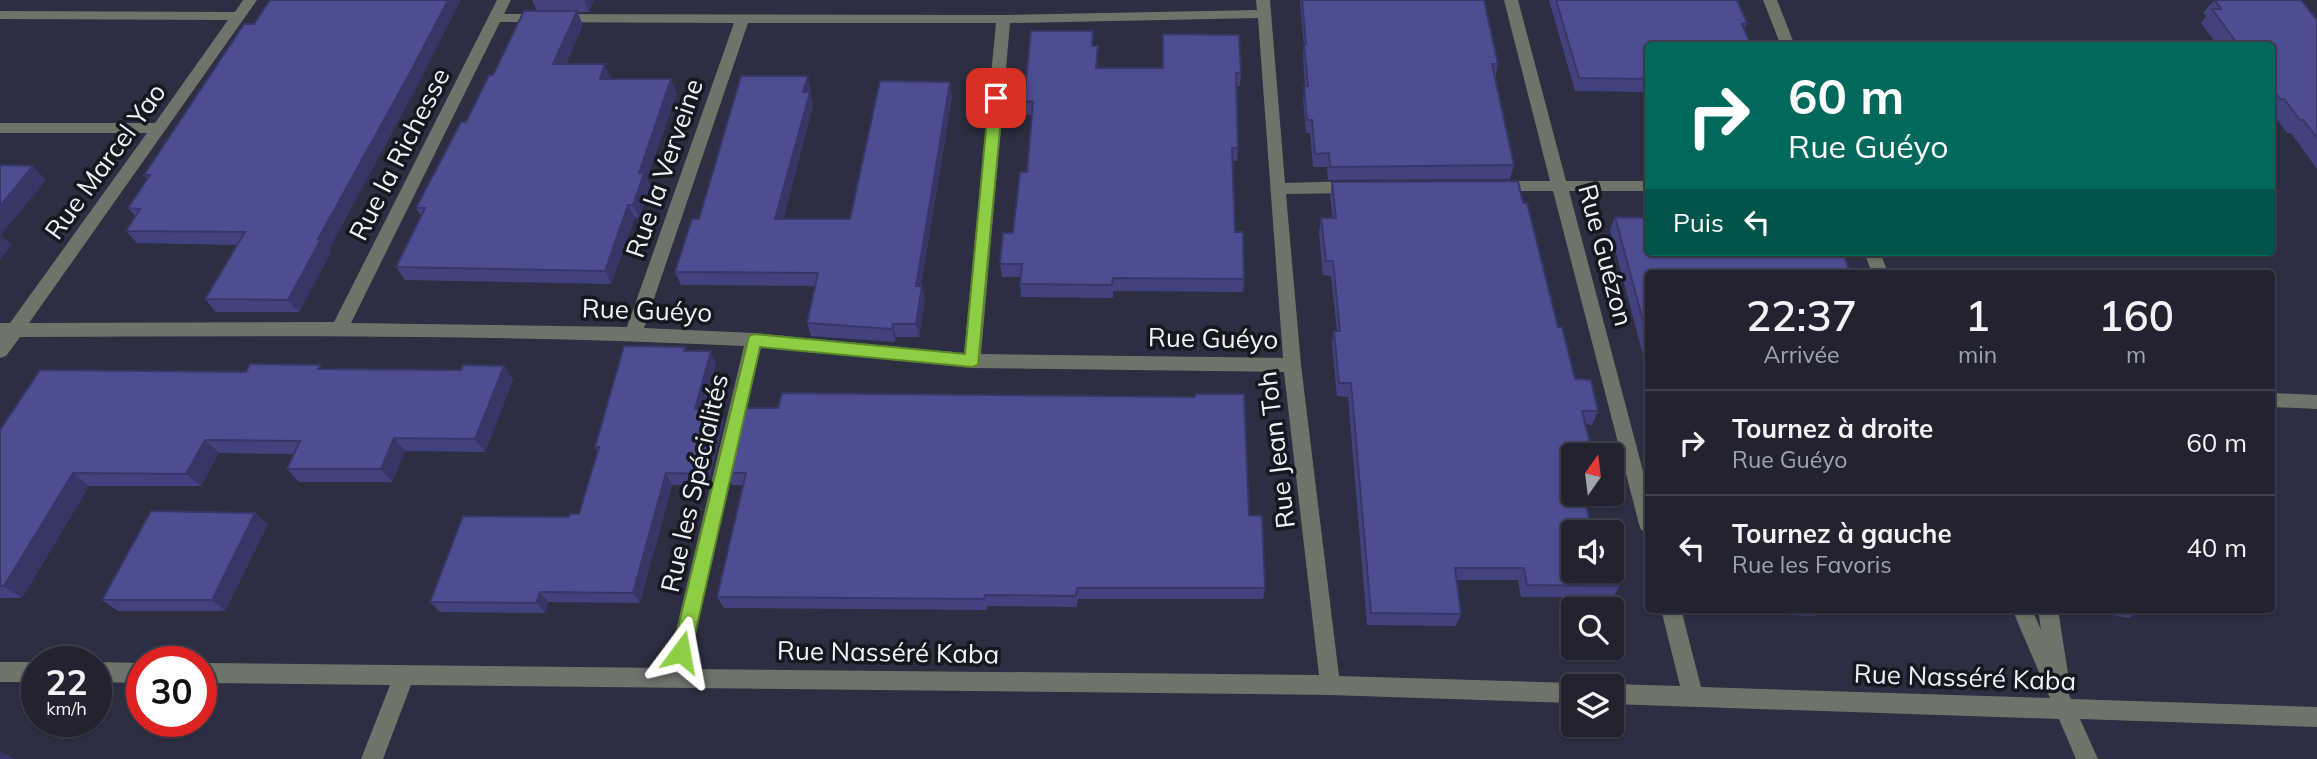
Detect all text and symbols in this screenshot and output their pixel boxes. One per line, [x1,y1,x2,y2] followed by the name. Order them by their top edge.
[341,62,457,246] street label: Rue la Richesse
[1788,65,1904,126] text: 60 m
[966,68,1026,128] pin
[1673,70,1764,161] icon: right
[618,74,710,262] street label: Rue la Verveine
[37,76,173,246] street label: Rue Marcel Yao
[977,79,1015,117] icon: arrive
[1788,126,1948,166] text: Rue Guéyo
[1571,181,1641,329] street label: Rue Guézon
[1738,203,1776,241] icon: left
[1673,206,1724,239] text: Puis
[1746,289,1857,342] text: 22:37
[1965,289,1990,342] text: 1
[2098,289,2174,342] text: 160
[581,291,713,329] street label: Rue Guéyo
[1148,320,1278,356] street label: Rue Guéyo
[1763,340,1840,369] text: Arrivée
[1958,340,1997,369] text: min
[2126,340,2146,369] text: m
[1250,370,1302,530] street label: Rue Jean Toh
[653,371,735,595] street label: Rue les Spécialités
[1732,412,1933,445] text: Tournez à droite
[1673,424,1711,462] icon: right
[2186,426,2247,459] text: 60 m
[1561,443,1624,506] north arrow
[1561,443,1624,737] map controls
[1732,445,1847,474] text: Rue Guéyo
[1732,517,1952,550] text: Tournez à gauche
[1561,520,1624,583] button: sound
[1673,529,1711,567] icon: left
[2186,531,2247,564] text: 40 m
[1732,550,1892,579] text: Rue les Favoris
[1561,597,1624,660] button: search
[644,615,718,689] position arrow
[777,634,999,670] street label: Rue Nasséré Kaba
[126,646,217,737] speed limit sign: 30
[1853,657,2077,697] street label: Rue Nasséré Kaba
[45,660,88,704] text: 22
[1561,674,1624,737] button: layers
[46,697,87,720] text: km/h

